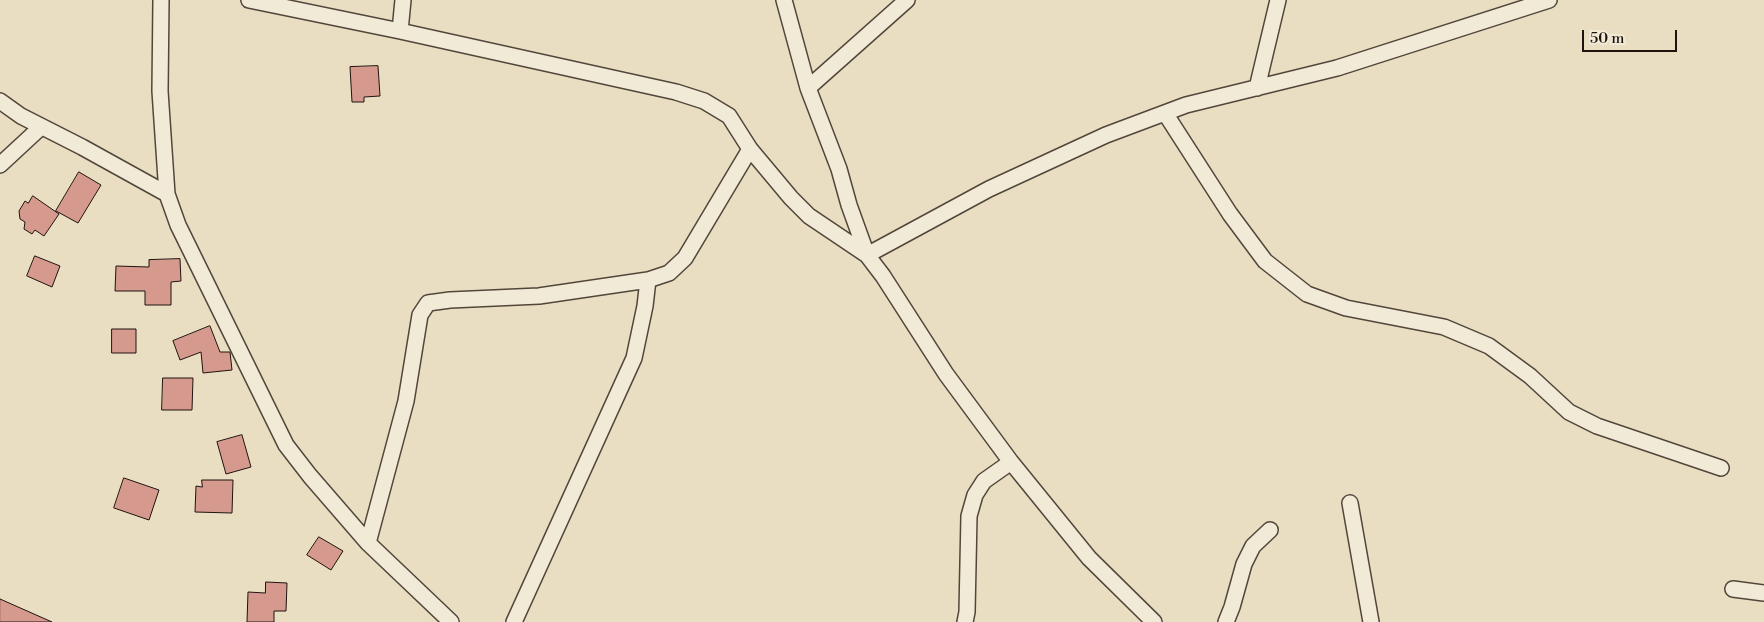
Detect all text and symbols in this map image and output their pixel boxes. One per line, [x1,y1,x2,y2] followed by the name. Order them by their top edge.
[1584,20,1679,52] scale bar
[1590,29,1624,48] text: 50 m

